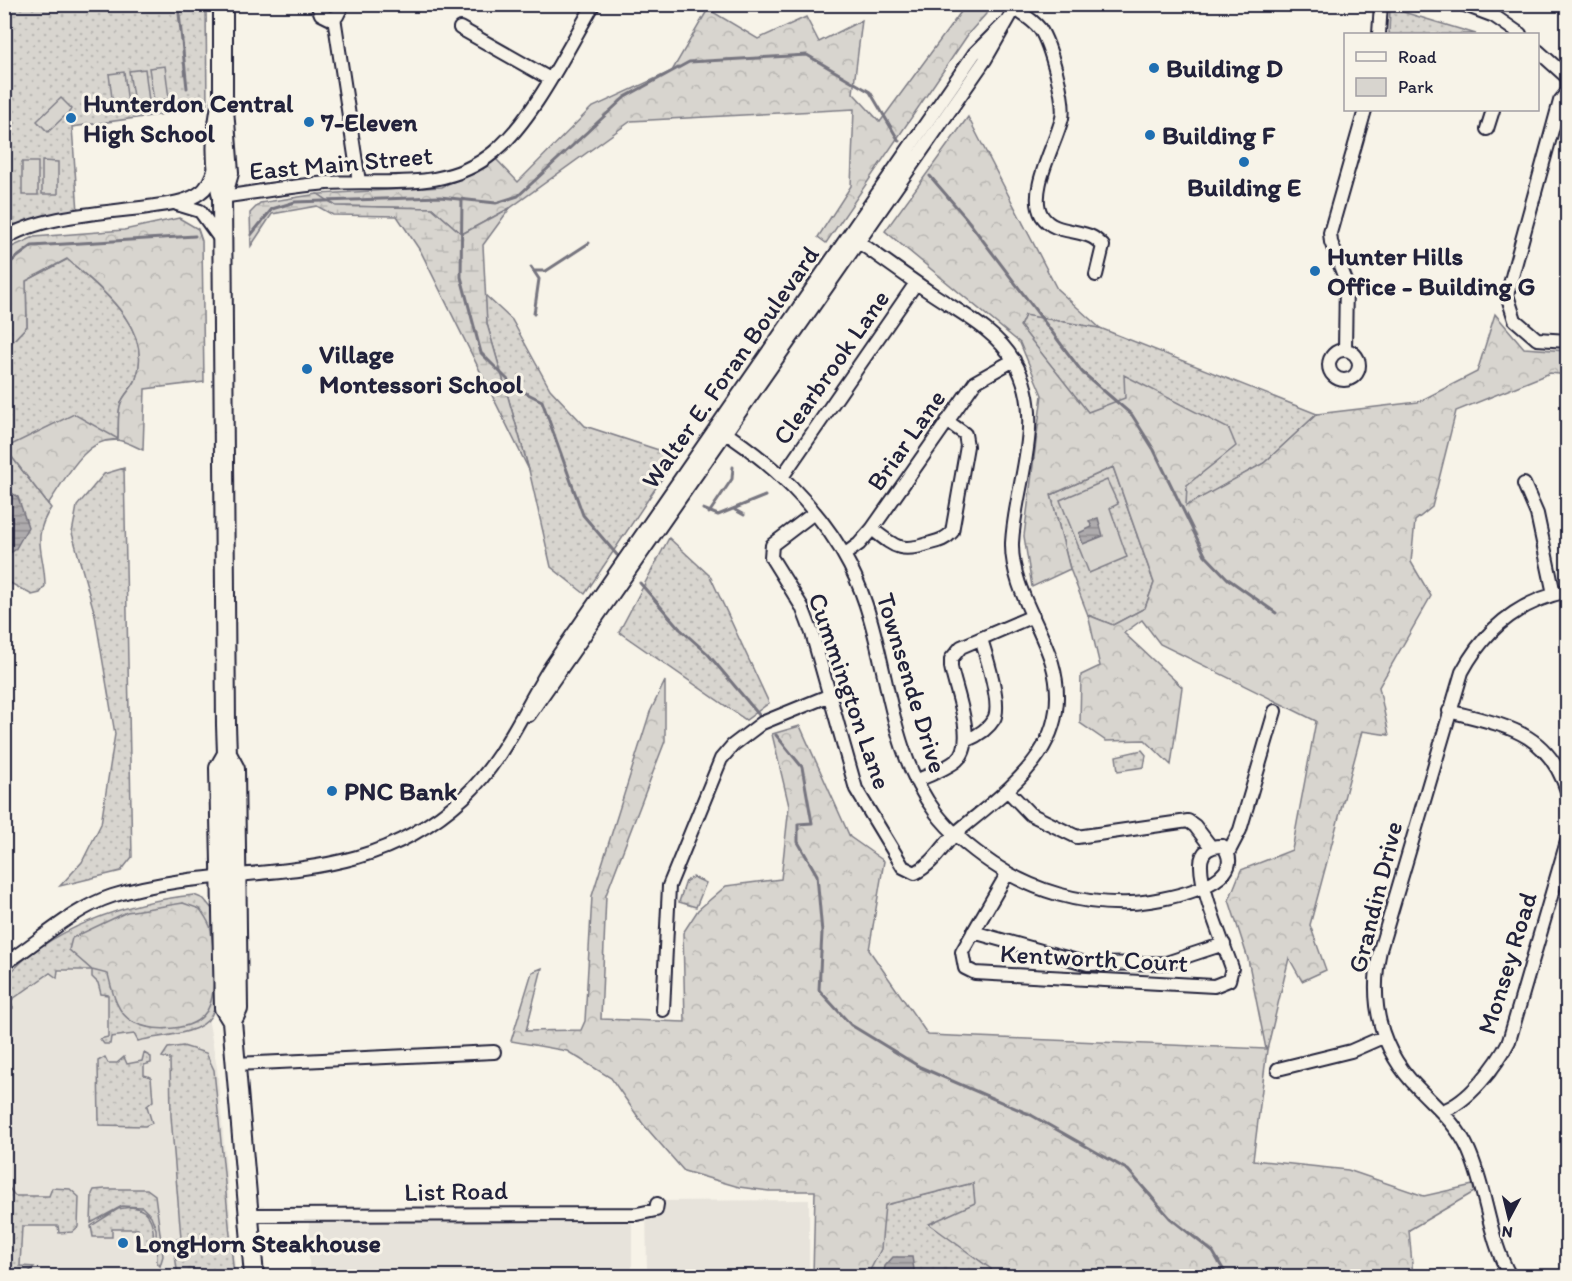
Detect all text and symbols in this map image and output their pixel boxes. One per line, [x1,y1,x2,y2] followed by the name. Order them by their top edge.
[1344,33,1539,111] legend
[1398,46,1437,68] text: Road
[1166,52,1283,84] place label: Building D
[1147,61,1161,75] marker: Building D
[1398,76,1433,98] text: Park
[83,87,294,149] place label: Hunterdon Central High School
[320,106,418,138] place label: 7-Eleven
[64,111,78,125] marker: Hunterdon Central High School
[302,115,316,129] marker: 7-Eleven
[1162,119,1276,151] place label: Building F
[1143,128,1157,142] marker: Building F
[248,139,434,187] street label: East Main Street
[1237,155,1251,169] marker: Building E
[1187,171,1301,203] place label: Building E
[634,240,826,494] street label: Walter E. Foran Boulevard
[1327,240,1536,302] place label: Hunter Hills Office - Building G
[1308,264,1322,278] marker: Hunter Hills Office - Building G
[766,283,896,451] street label: Clearbrook Lane
[319,338,524,400] place label: Village Montessori School
[300,362,314,376] marker: Village Montessori School
[860,383,952,497] street label: Briar Lane
[801,589,899,793] street label: Cummington Lane
[869,589,955,777] street label: Townsende Drive
[344,775,458,807] place label: PNC Bank
[325,784,339,798] marker: PNC Bank
[1341,818,1409,976] street label: Grandin Drive
[1470,887,1544,1038] street label: Monsey Road
[999,937,1189,979] street label: Kentworth Court
[404,1174,508,1208] street label: List Road
[1479,1188,1539,1248] north arrow
[1501,1222,1514,1242] text: N
[135,1227,381,1259] place label: LongHorn Steakhouse
[116,1236,130,1250] marker: LongHorn Steakhouse

